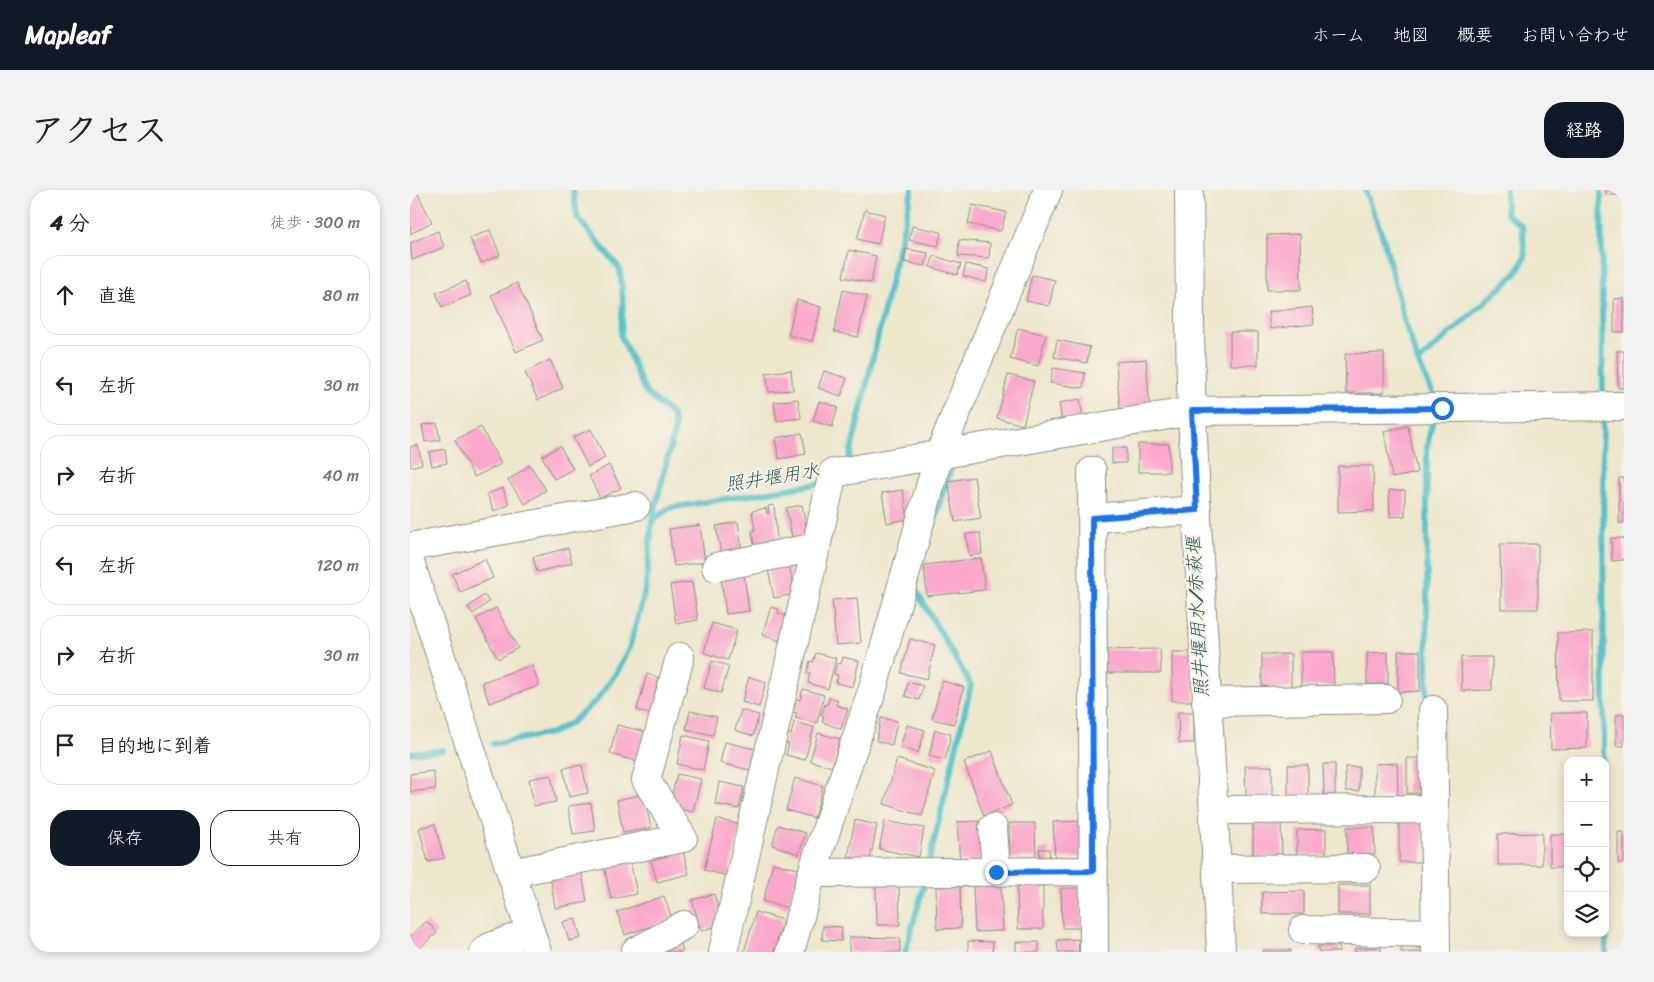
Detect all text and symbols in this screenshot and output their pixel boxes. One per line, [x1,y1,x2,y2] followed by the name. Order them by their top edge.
[25,14,111,56] text: Mapleaf
[1312,19,1365,51] text: ホーム
[1393,19,1429,51] text: 地図
[1457,19,1493,51] text: 概要
[1521,19,1629,51] text: お問い合わせ
[30,99,168,161] text: アクセス
[1544,102,1624,158] button: 経路
[50,204,90,242] text: 4 分
[270,208,360,237] text: 徒歩 · 300 m
[98,279,136,312] text: 直進
[51,281,79,309] icon: ahead
[323,281,359,310] text: 80 m
[98,369,136,402] text: 左折
[51,371,79,399] icon: left
[324,371,359,400] text: 30 m
[1431,397,1454,420] route start
[722,453,822,501] water label: 照井堰用水
[98,459,136,492] text: 右折
[51,461,79,489] icon: right
[322,461,359,490] text: 40 m
[1176,534,1218,698] water label: 照井堰用水/赤萩堰
[98,549,136,582] text: 左折
[51,551,79,579] icon: left
[316,551,359,580] text: 120 m
[98,639,136,672] text: 右折
[51,641,79,669] icon: right
[324,641,359,670] text: 30 m
[98,729,212,762] text: 目的地に到着
[51,731,79,759] icon: arrive
[1564,757,1609,937] map controls
[1564,757,1609,802] button: +
[1564,802,1609,847] button: −
[50,810,200,866] button: 保存
[210,810,360,866] button: 共有
[1564,847,1609,892] button: locate
[985,861,1008,884] route end
[1564,892,1609,937] button: layers

